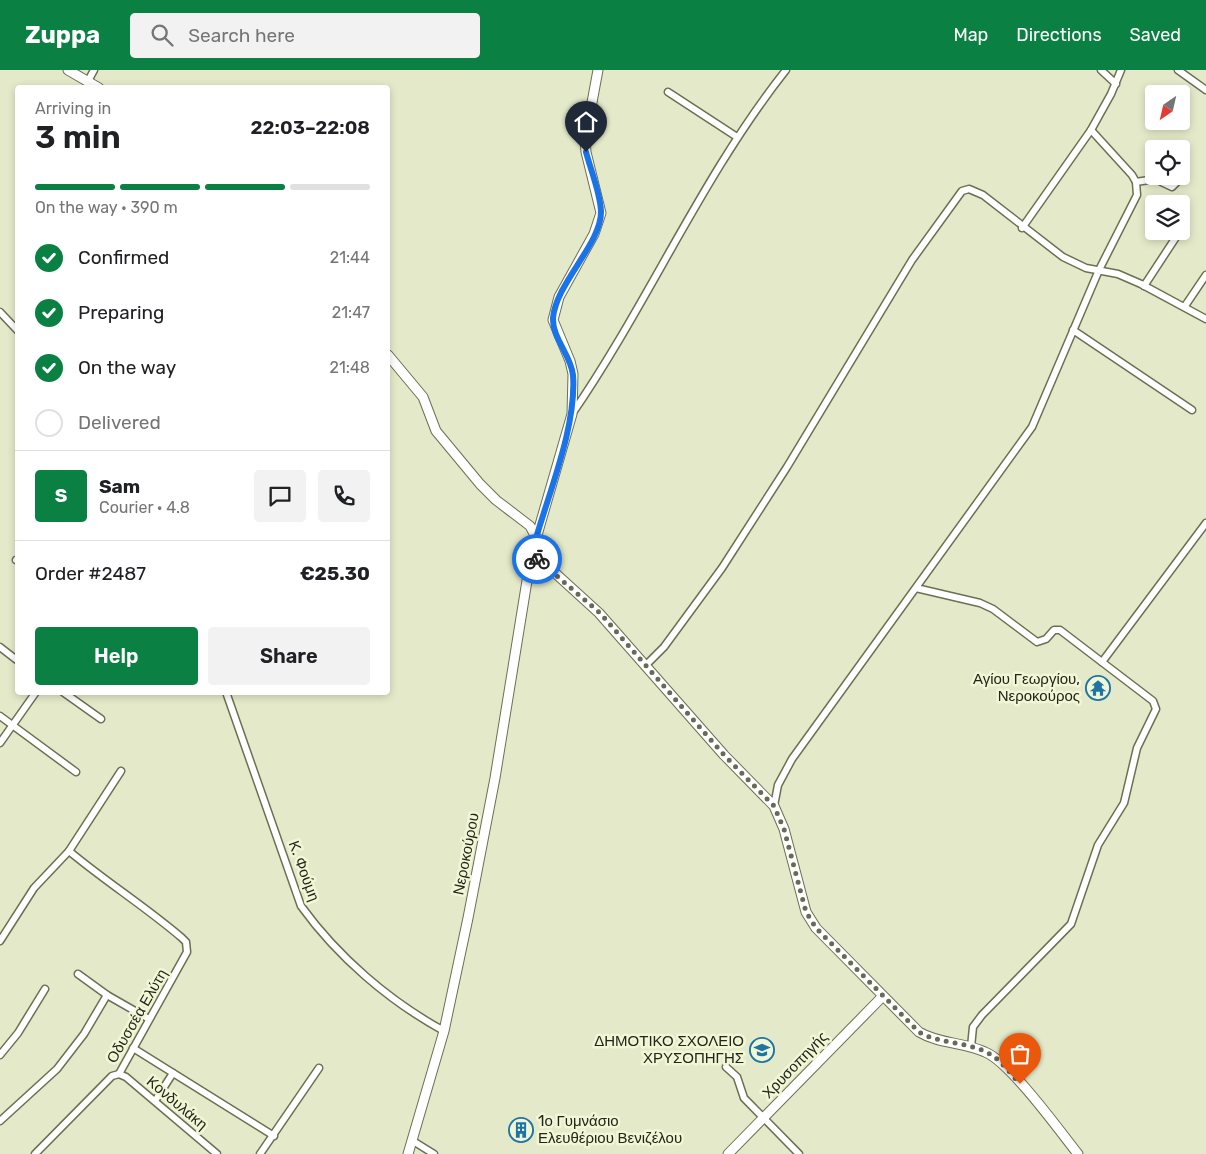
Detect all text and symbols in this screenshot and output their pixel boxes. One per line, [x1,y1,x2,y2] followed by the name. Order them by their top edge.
[130,13,480,58] search box
[25,21,100,49] text: Zuppa
[148,21,176,49] icon: search
[188,24,295,47] text: Search here
[953,24,988,46] text: Map
[1016,24,1102,46] text: Directions
[1130,24,1181,46] text: Saved
[1145,85,1190,130] north arrow
[1145,85,1190,240] map controls
[35,99,111,118] text: Arriving in
[565,101,607,152] pin
[572,108,600,136] icon: home
[251,116,370,139] text: 22:03–22:08
[35,118,121,156] text: 3 min
[1145,140,1190,185] button: locate
[1145,195,1190,240] button: layers
[35,198,178,217] text: On the way · 390 m
[35,244,63,272] icon: check
[78,246,169,269] text: Confirmed
[330,248,370,267] text: 21:44
[35,299,63,327] icon: check
[78,301,164,324] text: Preparing
[332,303,370,322] text: 21:47
[35,354,63,382] icon: check
[78,356,176,379] text: On the way
[330,358,370,377] text: 21:48
[78,411,161,434] text: Delivered
[254,470,306,522] button: chat
[318,470,370,522] button: phone
[99,475,140,498] text: Sam
[55,484,67,507] text: S
[99,498,190,517] text: Courier · 4.8
[512,534,562,584] courier
[523,545,551,573] icon: bike
[35,562,146,585] text: Order #2487
[300,562,370,585] text: €25.30
[35,627,198,685] button: Help
[208,627,370,685] button: Share
[973,670,1080,705] place label: Αγίου Γεωργίου, Νεροκούρος
[1085,675,1111,701] temple icon: Αγίου Γεωργίου, Νεροκούρος
[449,811,483,897] street label: Νεροκούρου
[285,838,323,904] street label: Κ. Φούμη
[103,966,171,1066] street label: Οδυσσέα Ελύτη
[759,1028,831,1102] street label: Χρυσοπηγής
[594,1032,744,1067] place label: ΔΗΜΟΤΙΚΟ ΣΧΟΛΕΙΟ ΧΡΥΣΟΠΗΓΗΣ
[999,1033,1041,1084] pin
[749,1037,775,1063] school or university icon: ΔΗΜΟΤΙΚΟ ΣΧΟΛΕΙΟ ΧΡΥΣΟΠΗΓΗΣ
[1006,1040,1034,1068] icon: bag
[143,1072,211,1134] street label: Κονδυλάκη
[538,1112,682,1147] place label: 1ο Γυμνάσιο Ελευθέριου Βενιζέλου
[508,1117,534,1143] building icon: 1ο Γυμνάσιο Ελευθέριου Βενιζέλου

